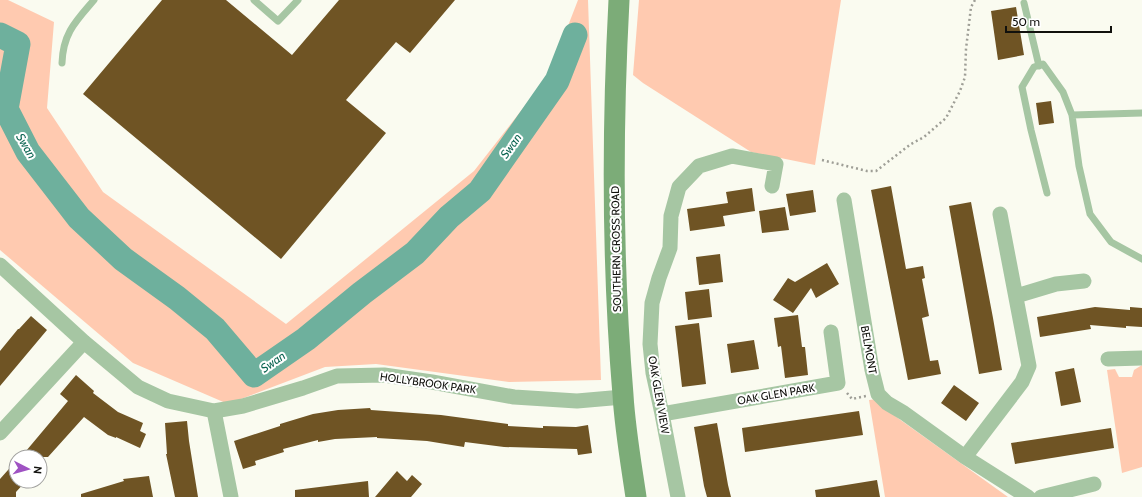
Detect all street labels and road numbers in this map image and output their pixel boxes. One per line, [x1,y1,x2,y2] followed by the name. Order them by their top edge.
[608,186,624,312] street label: SOUTHERN CROSS ROAD
[858,325,880,376] street label: BELMONT
[645,355,673,436] street label: OAK GLEN VIEW
[379,369,478,397] street label: HOLLYBROOK PARK
[736,380,817,408] street label: OAK GLEN PARK

